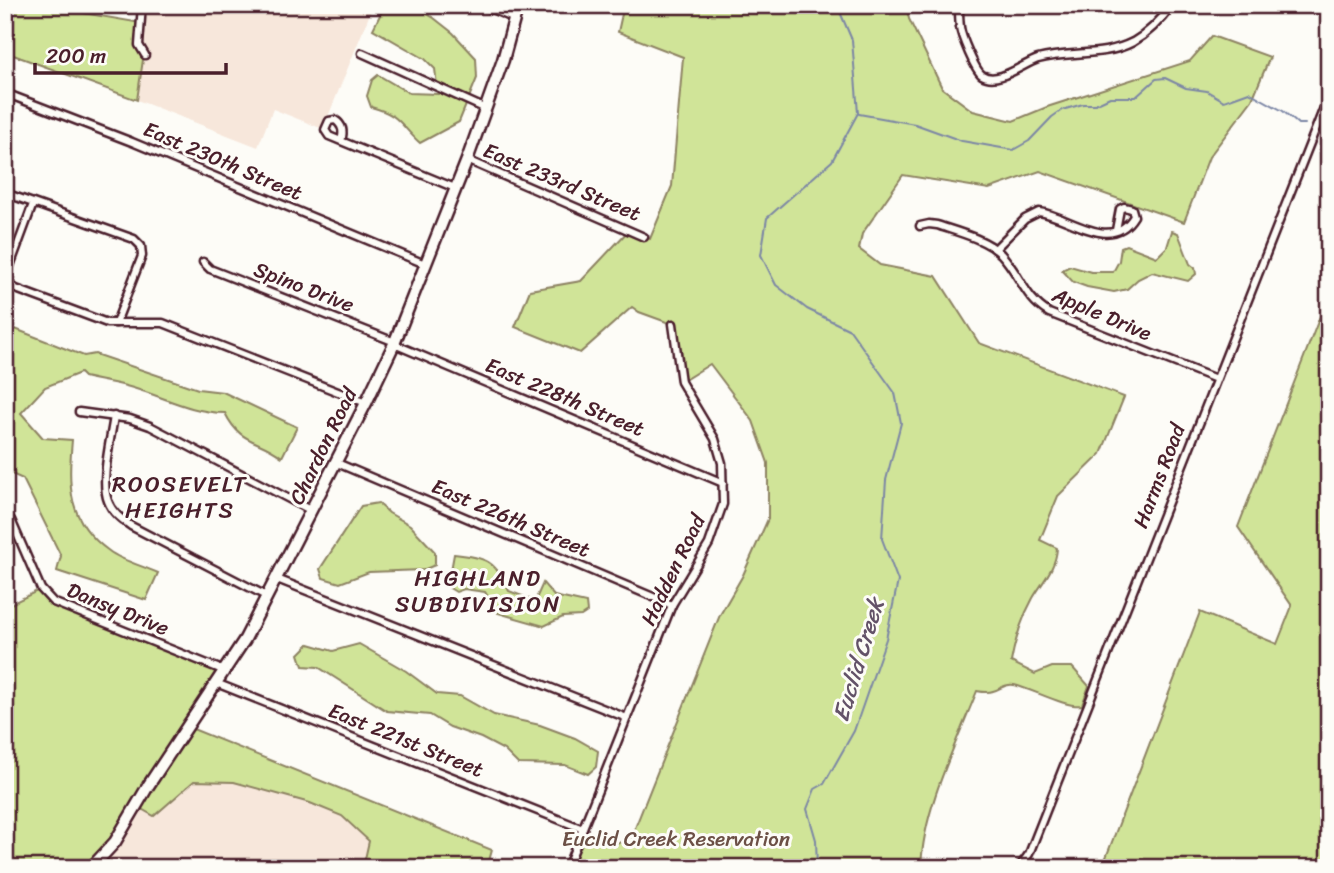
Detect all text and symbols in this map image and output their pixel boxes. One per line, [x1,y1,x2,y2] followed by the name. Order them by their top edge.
[35,32,226,76] scale bar
[46,37,106,75] text: 200 m
[137,110,309,212] street label: East 230th Street
[477,132,647,232] street label: East 233rd Street
[248,250,360,324] street label: Spino Drive
[1045,276,1158,352] street label: Apple Drive
[479,346,651,448] street label: East 228th Street
[278,379,369,511] street label: Chardon Road
[1122,416,1197,534] street label: Harms Road
[112,464,248,531] district label: ROOSEVELT HEIGHTS
[426,467,596,569] street label: East 226th Street
[630,506,717,632] street label: Hadden Road
[395,558,561,625] district label: HIGHLAND SUBDIVISION
[61,571,175,647] street label: Dansy Drive
[820,591,897,727] water label: Euclid Creek
[323,692,489,788] street label: East 221st Street
[562,820,790,858] park label: Euclid Creek Reservation

